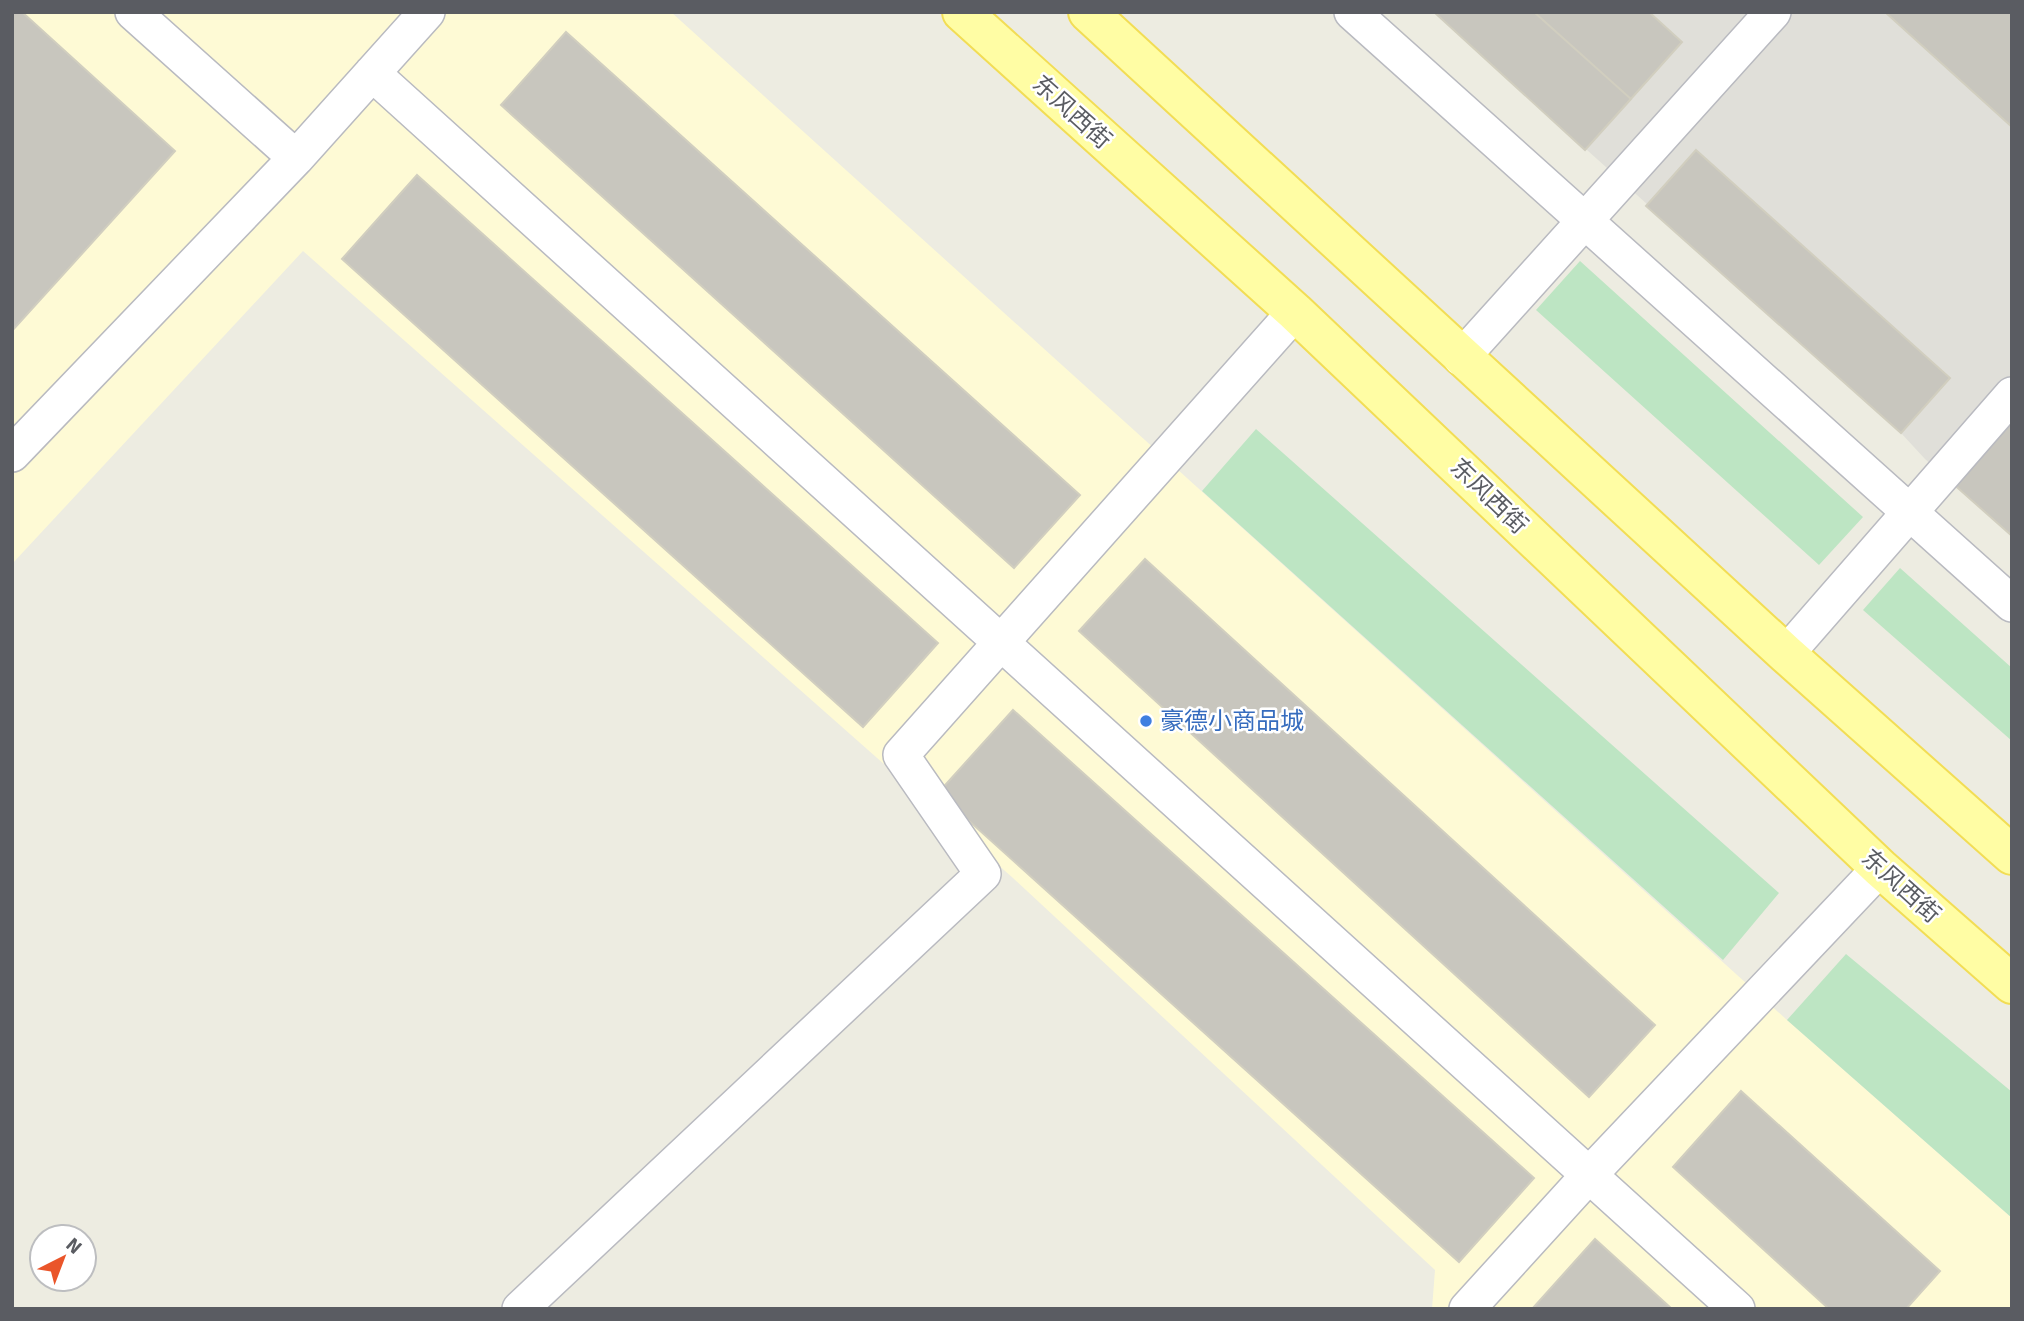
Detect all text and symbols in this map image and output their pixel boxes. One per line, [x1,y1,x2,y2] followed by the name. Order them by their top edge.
[1026,69,1118,155] street label: 东风西街
[1444,452,1534,540] street label: 东风西街
[1160,706,1304,736] place label: 豪德小商品城
[1138,713,1154,729] marker: 豪德小商品城
[1855,843,1947,929] street label: 东风西街
[28,1223,98,1293] north arrow
[61,1233,87,1259] text: N

